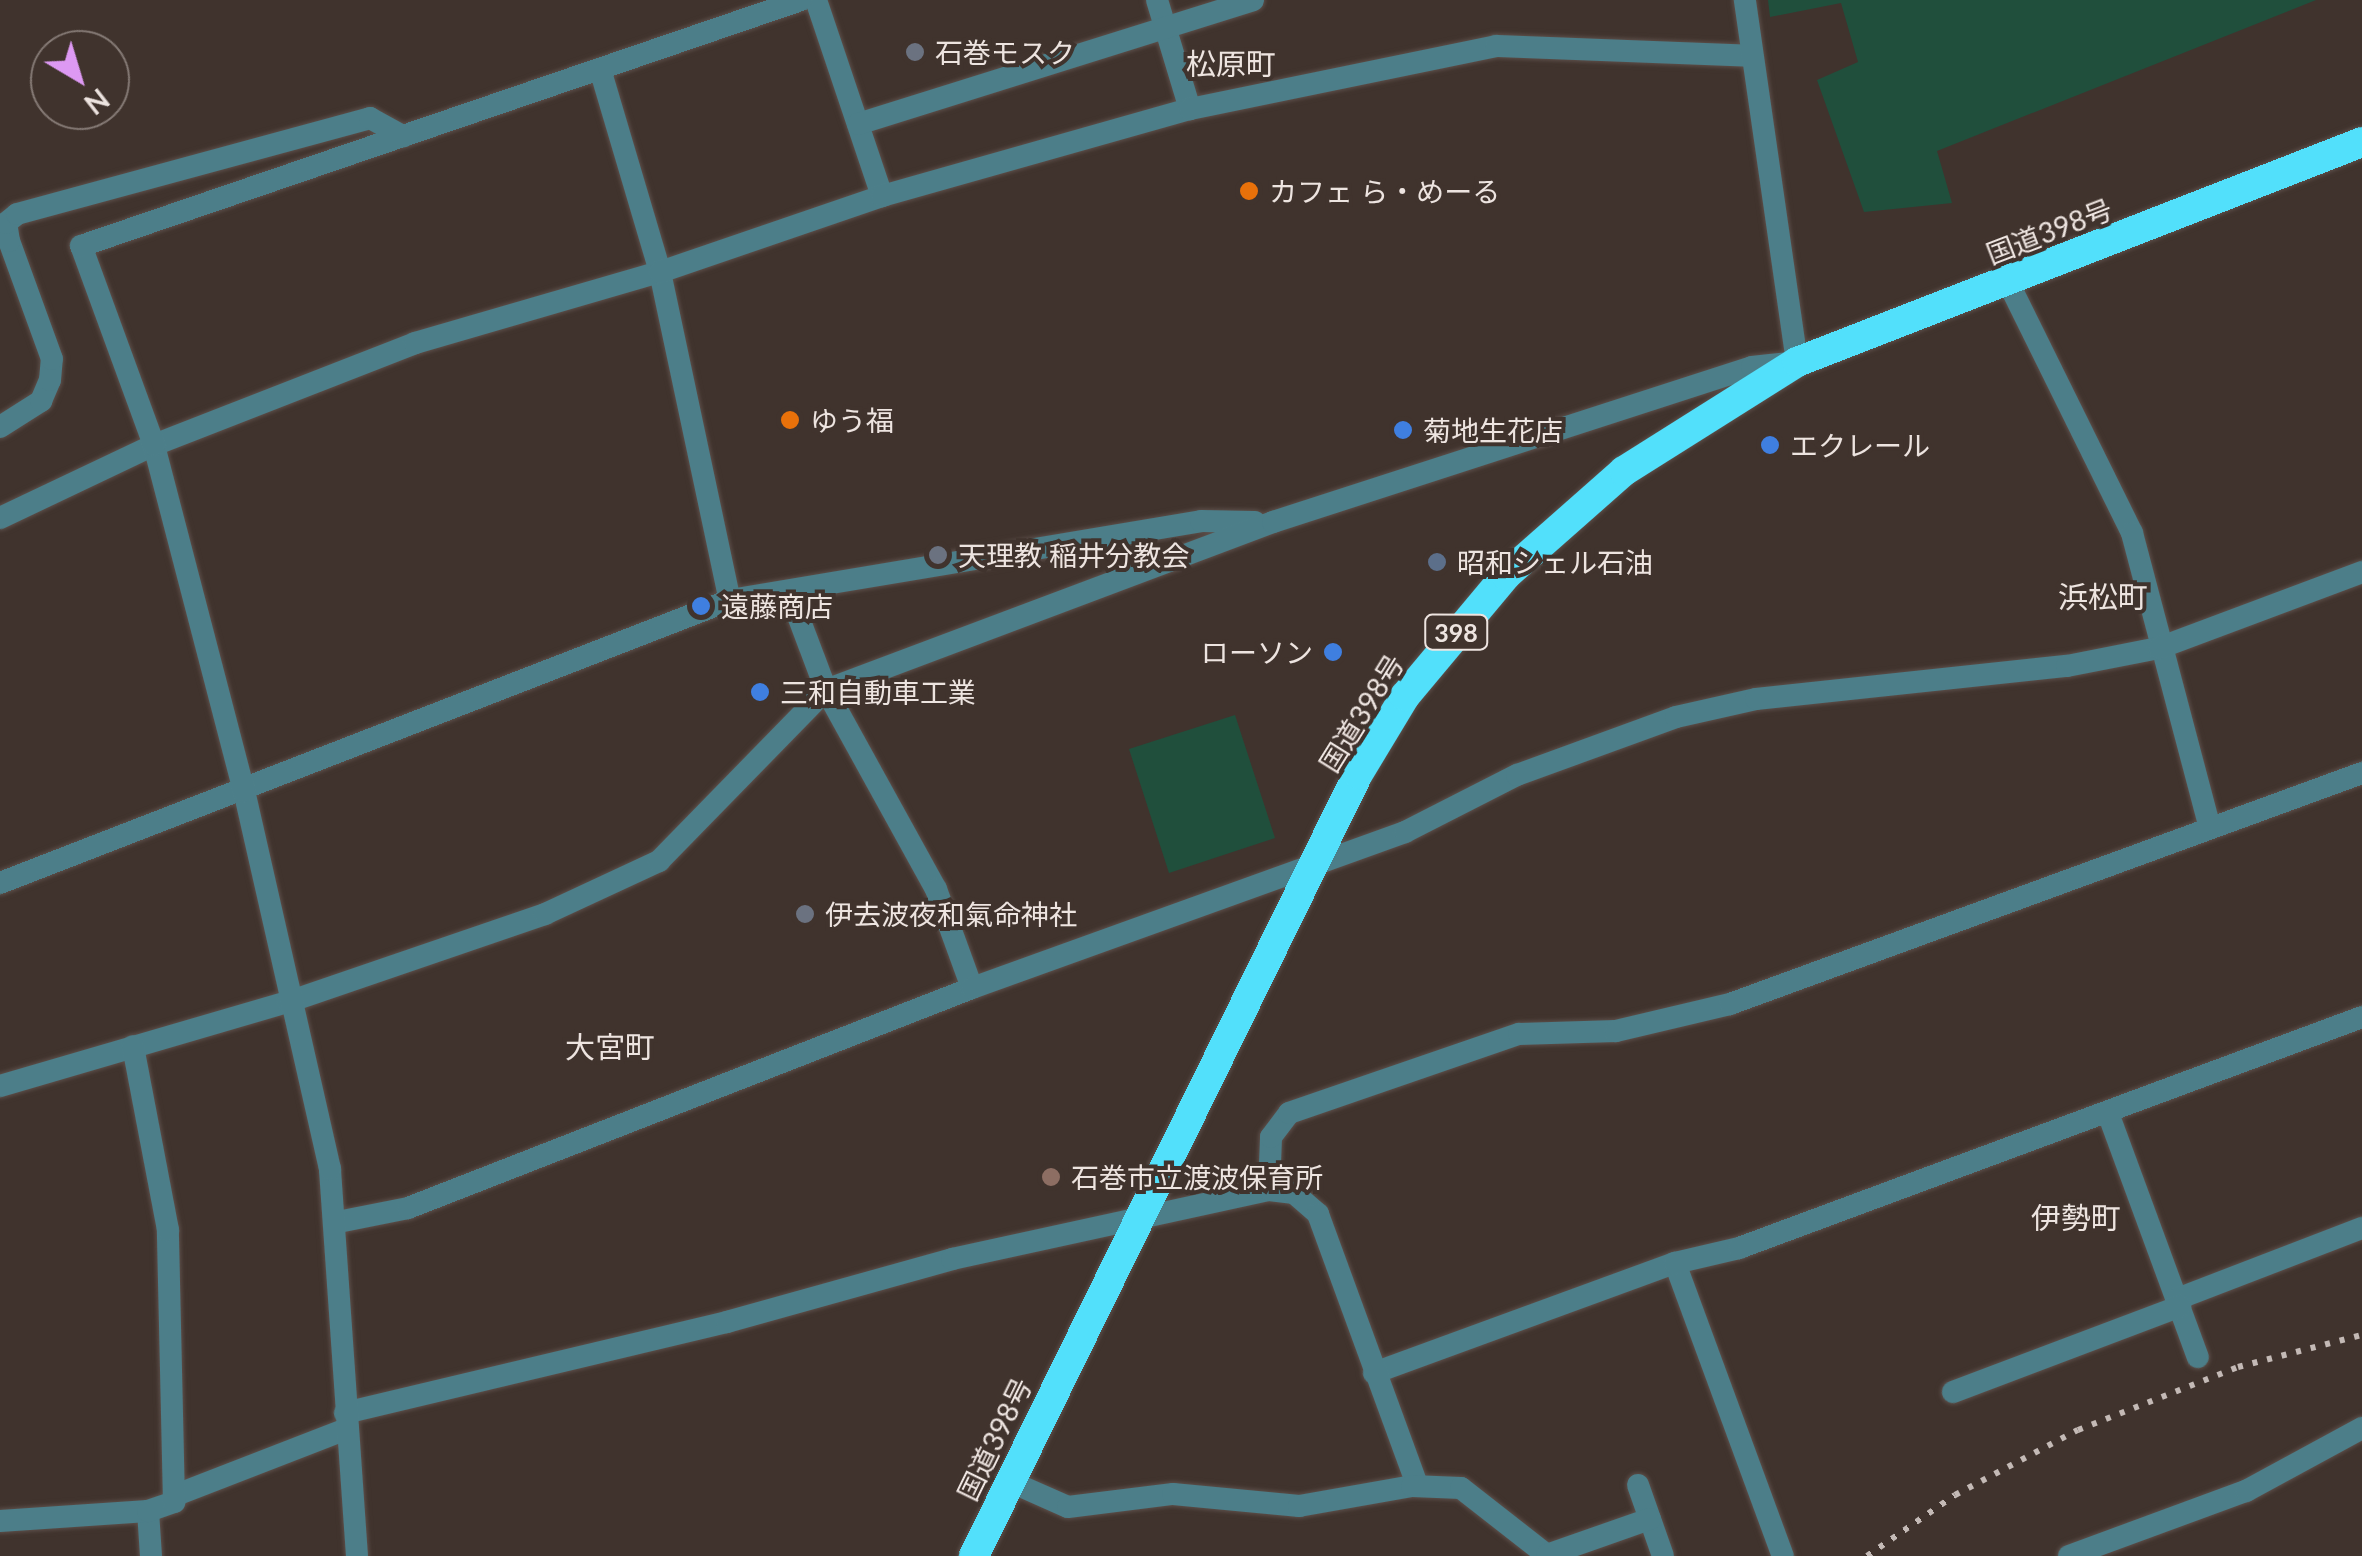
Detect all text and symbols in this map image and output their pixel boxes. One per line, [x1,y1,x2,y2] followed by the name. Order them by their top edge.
[30,30,130,130] north arrow
[935,35,1075,69] place label: 石巻モスク
[904,41,926,63] marker: 石巻モスク
[1186,45,1276,81] district label: 松原町
[78,82,116,122] text: N
[1269,174,1500,208] place label: カフェ ら・めーる
[1238,180,1260,202] marker: カフェ ら・めーる
[1981,192,2117,270] street label: 国道398号
[810,403,894,437] place label: ゆう福
[779,409,801,431] marker: ゆう福
[1423,413,1563,447] place label: 菊地生花店
[1392,419,1414,441] marker: 菊地生花店
[1790,428,1930,462] place label: エクレール
[1759,434,1781,456] marker: エクレール
[958,538,1189,572] place label: 天理教 稲井分教会
[927,544,949,566] marker: 天理教 稲井分教会
[1457,545,1653,579] place label: 昭和シェル石油
[1426,551,1448,573] marker: 昭和シェル石油
[2058,578,2148,614] district label: 浜松町
[721,589,833,623] place label: 遠藤商店
[690,595,712,617] marker: 遠藤商店
[1424,612,1488,652] road number: 398
[1201,635,1313,669] place label: ローソン
[1322,641,1344,663] marker: ローソン
[1312,648,1410,778] street label: 国道398号
[780,675,976,709] place label: 三和自動車工業
[749,681,771,703] marker: 三和自動車工業
[825,897,1077,931] place label: 伊去波夜和氣命神社
[794,903,816,925] marker: 伊去波夜和氣命神社
[565,1028,655,1064] district label: 大宮町
[1071,1160,1323,1194] place label: 石巻市立渡波保育所
[1040,1166,1062,1188] marker: 石巻市立渡波保育所
[2031,1199,2121,1235] district label: 伊勢町
[950,1372,1038,1506] street label: 国道398号

